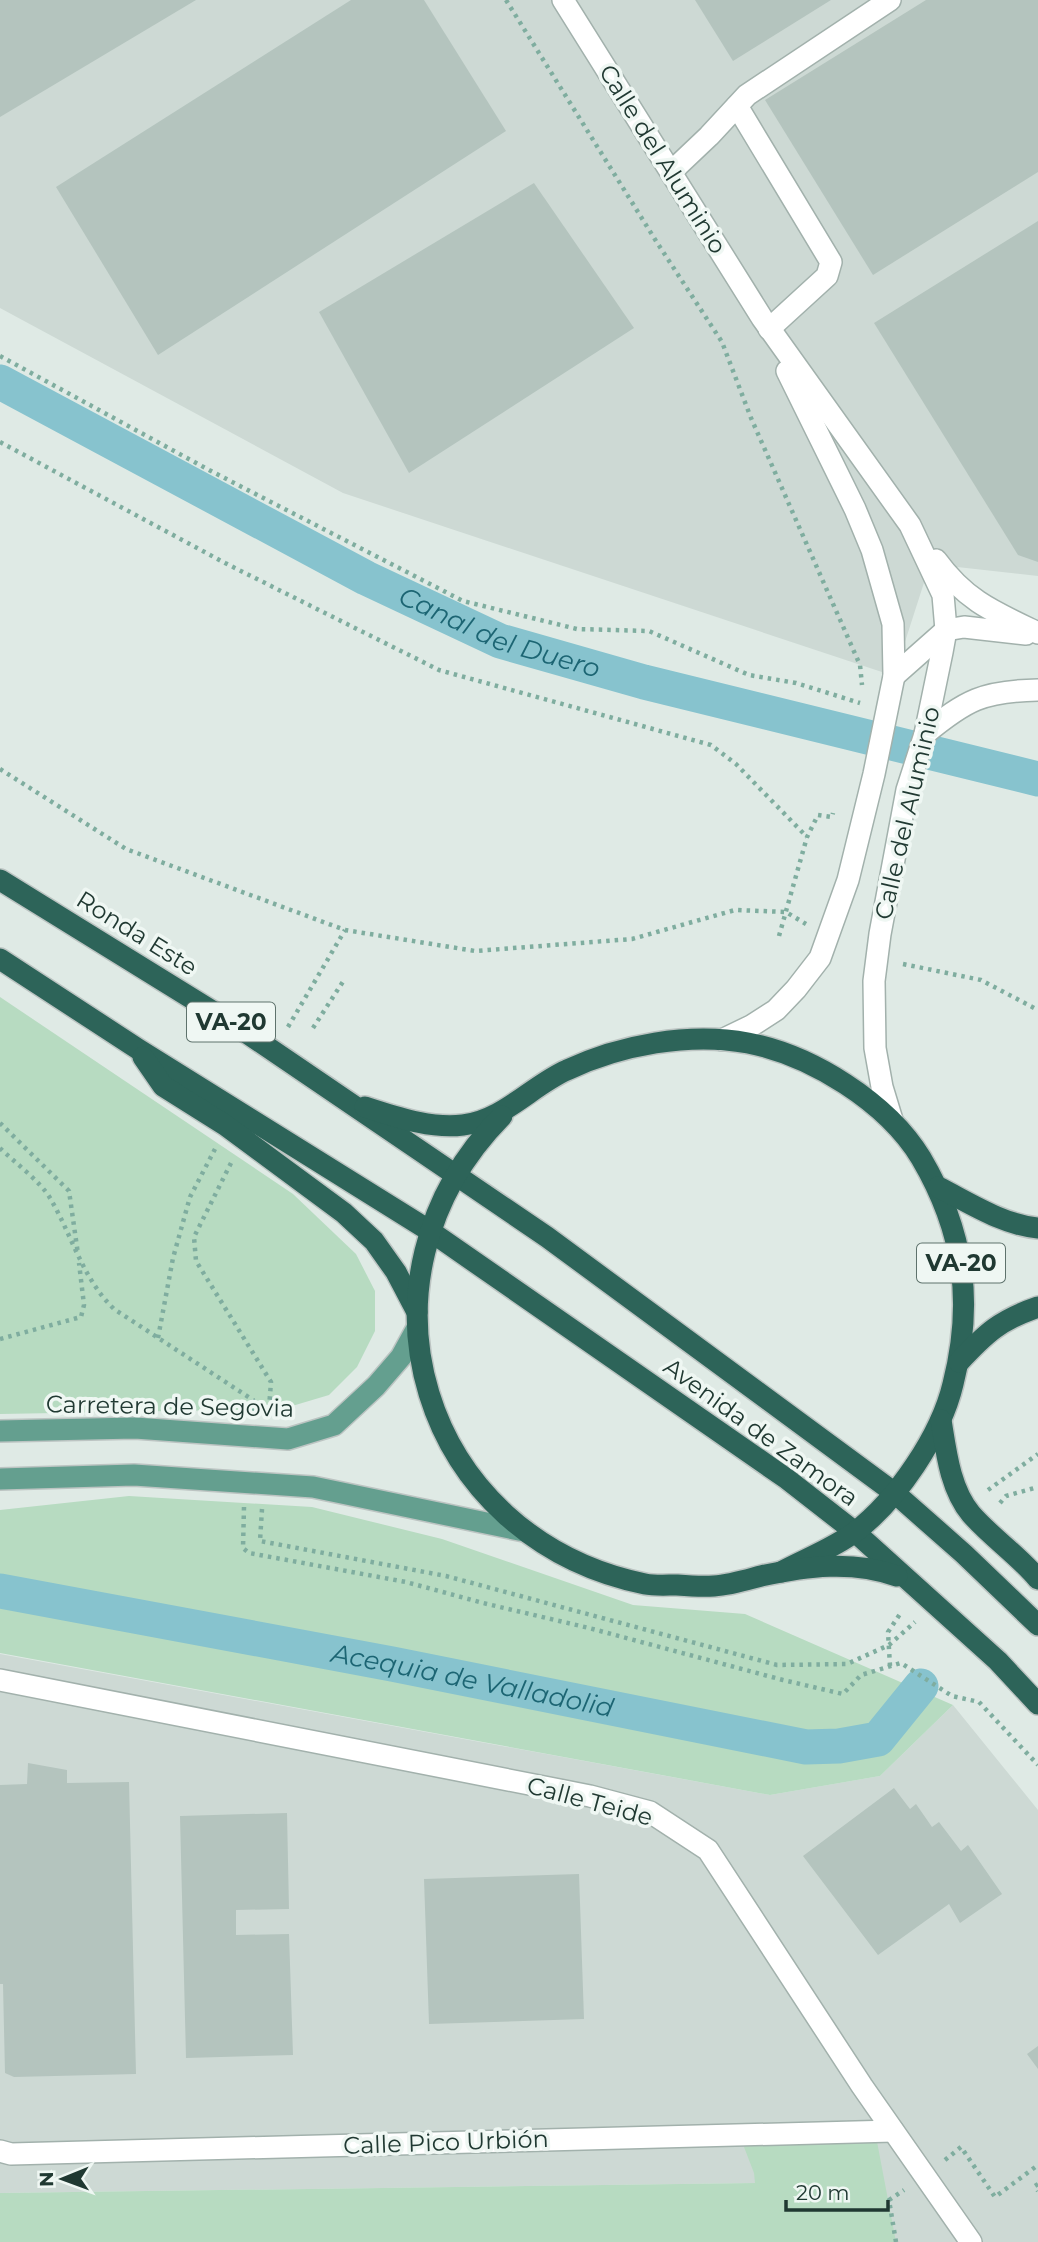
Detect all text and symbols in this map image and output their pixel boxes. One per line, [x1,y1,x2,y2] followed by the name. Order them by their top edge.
[593,59,733,259] street label: Calle del Aluminio
[394,580,604,685] water label: Canal del Duero
[868,704,946,922] street label: Calle del Aluminio
[71,884,203,982] street label: Ronda Este
[187,1002,275,1042] road number: VA-20
[917,1244,1005,1282] road number: VA-20
[658,1352,864,1512] street label: Avenida de Zamora
[46,1389,294,1423] street label: Carretera de Segovia
[327,1637,617,1724] water label: Acequia de Valladolid
[524,1770,656,1832] street label: Calle Teide
[343,2124,549,2160] street label: Calle Pico Urbión
[28,2144,98,2214] north arrow
[786,2168,888,2212] scale bar
[35,2171,58,2187] text: N
[796,2180,850,2205] text: 20 m

